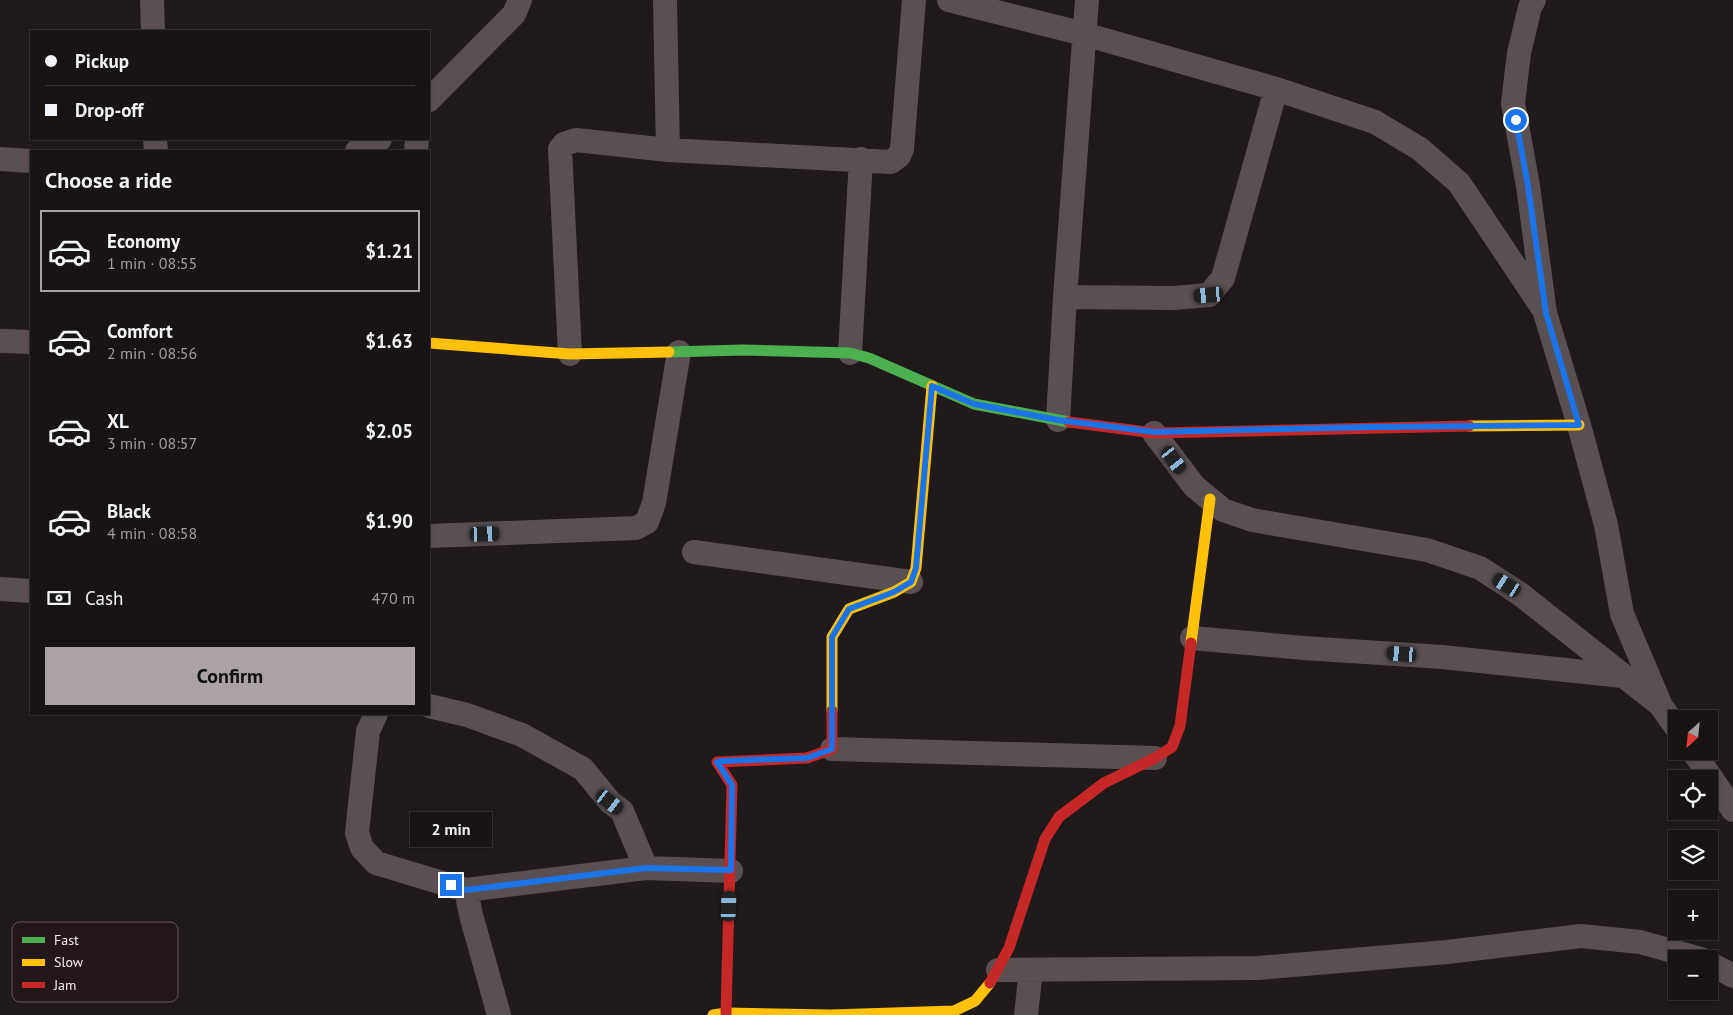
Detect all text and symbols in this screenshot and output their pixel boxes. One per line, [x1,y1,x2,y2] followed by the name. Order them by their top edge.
[75,49,129,73] text: Pickup
[75,98,143,122] text: Drop-off
[1505,109,1527,131] route start
[45,166,172,194] text: Choose a ride
[47,229,92,274] icon: car
[107,229,180,253] text: Economy
[365,239,413,263] text: $1.21
[107,253,197,273] text: 1 min · 08:55
[1193,286,1224,304] car
[47,319,92,364] icon: car
[107,319,173,343] text: Comfort
[365,329,413,353] text: $1.63
[107,343,197,363] text: 2 min · 08:56
[47,409,92,454] icon: car
[107,409,129,433] text: XL
[365,419,413,443] text: $2.05
[107,433,197,453] text: 3 min · 08:57
[1158,444,1189,476] car
[47,499,92,544] icon: car
[107,499,151,523] text: Black
[365,509,413,533] text: $1.90
[107,523,197,543] text: 4 min · 08:58
[469,526,500,542] car
[1490,571,1523,599] car
[45,584,73,612] icon: cash
[85,586,123,610] text: Cash
[372,588,415,608] text: 470 m
[1386,645,1417,663] car
[45,647,415,705] button: Confirm
[1668,710,1718,760] north arrow
[1668,710,1718,1000] map controls
[1668,770,1718,820] button: locate
[593,787,626,817] car
[410,812,492,848] callout: 2 min
[431,819,471,839] text: 2 min
[1668,830,1718,880] button: layers
[440,874,462,896] route end
[1668,890,1718,940] button: +
[720,891,737,921] car
[12,922,178,1002] legend
[54,931,79,949] text: Fast
[1668,950,1718,1000] button: −
[54,953,84,971] text: Slow
[53,976,76,994] text: Jam

